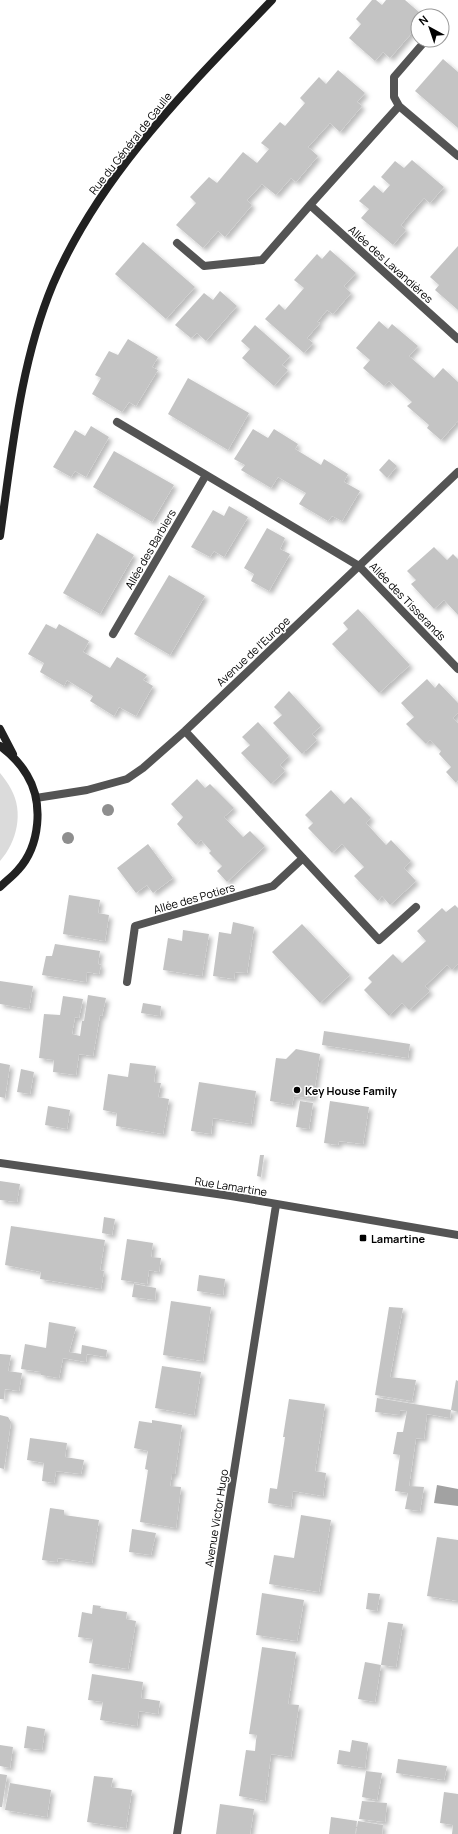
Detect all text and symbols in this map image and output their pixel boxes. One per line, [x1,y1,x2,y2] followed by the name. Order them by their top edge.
[410,8,450,48] north arrow
[415,12,431,28] text: N
[85,88,175,197] street label: Rue du Général de Gaulle
[345,222,437,306] street label: Allée des Lavandières
[121,506,179,592] street label: Allée des Barbiers
[367,558,450,644] street label: Allée des Tisserands
[213,612,294,689] street label: Avenue de l'Europe
[151,879,237,917] street label: Allée des Potiers
[305,1083,398,1098] place label: Key House Family
[292,1085,302,1095] marker: Key House Family
[194,1173,269,1199] street label: Rue Lamartine
[371,1231,425,1246] place label: Lamartine
[358,1233,368,1243] marker: Lamartine
[201,1468,231,1568] street label: Avenue Victor Hugo

